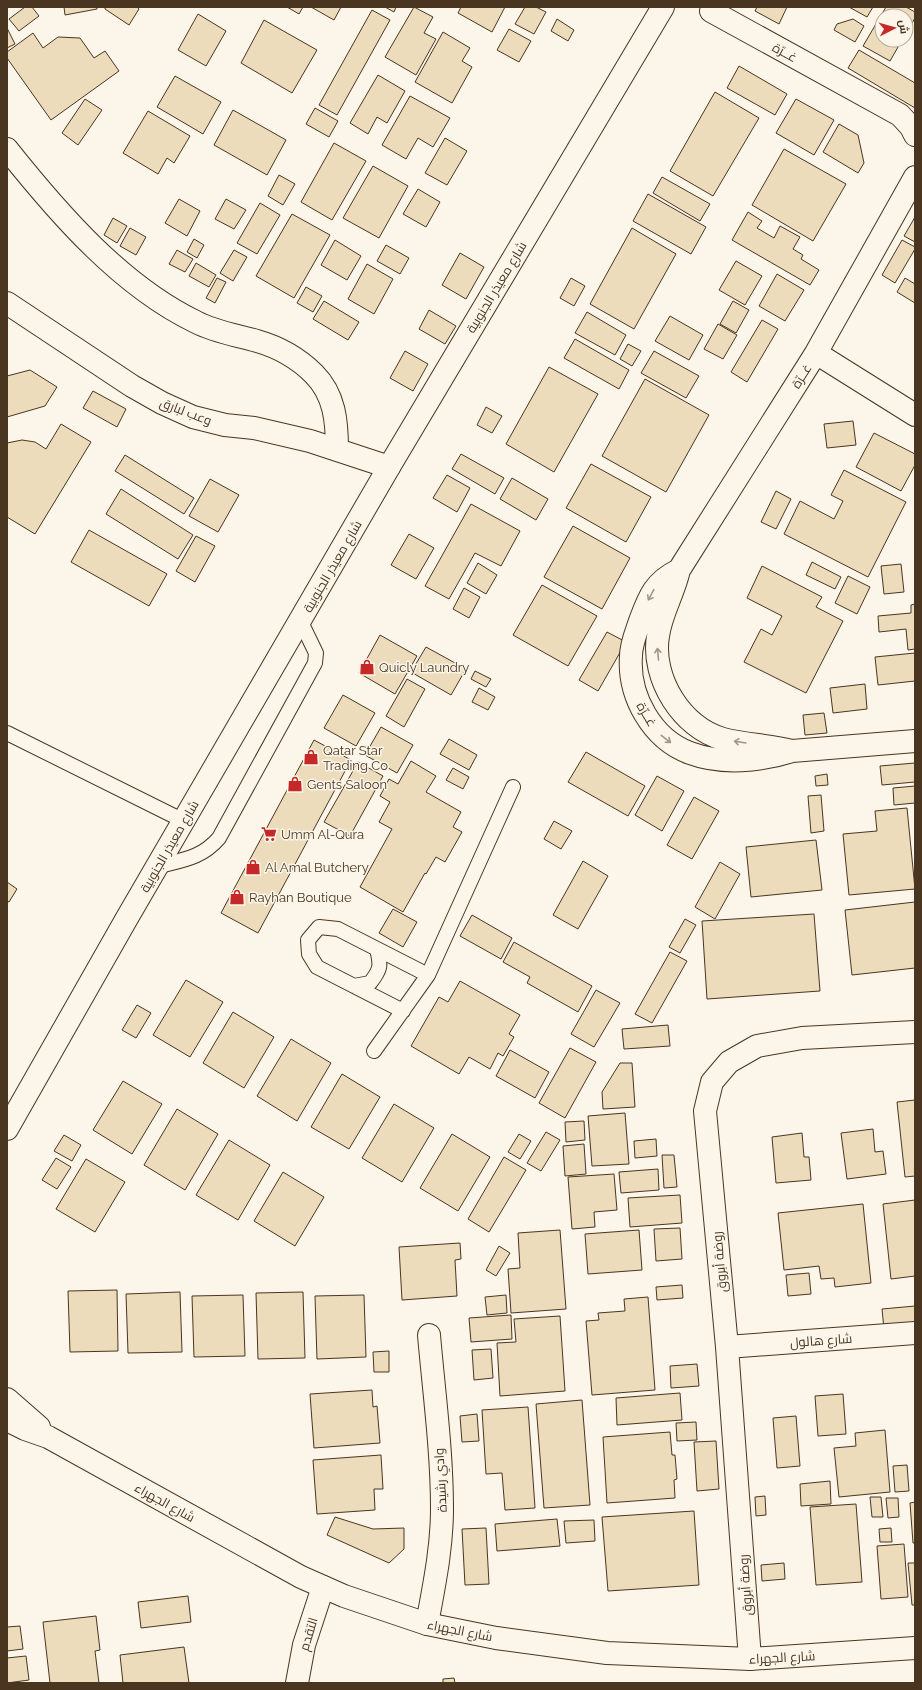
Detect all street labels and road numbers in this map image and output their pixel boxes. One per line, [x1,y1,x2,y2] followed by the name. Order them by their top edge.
[770,40,800,65] street label: غــرّة
[463,239,530,336] street label: شارع معيذر الجنوبية
[788,361,815,391] street label: غــرّة
[158,395,214,428] street label: وعب لبارق
[300,518,366,615] street label: شارع معيذر الجنوبية
[634,699,660,729] street label: غــرّة
[137,798,203,895] street label: شارع معيذر الجنوبية
[708,1231,730,1293] street label: روضة أبروق
[789,1331,853,1351] street label: شارع هالول
[431,1447,453,1513] street label: وادي رشيدة
[132,1480,197,1526] street label: شارع الجهراء
[735,1554,755,1616] street label: روضة أبروق
[296,1616,323,1653] street label: التقدم
[426,1617,494,1645] street label: شارع الجهراء
[748,1648,816,1668] street label: شارع الجهراء

